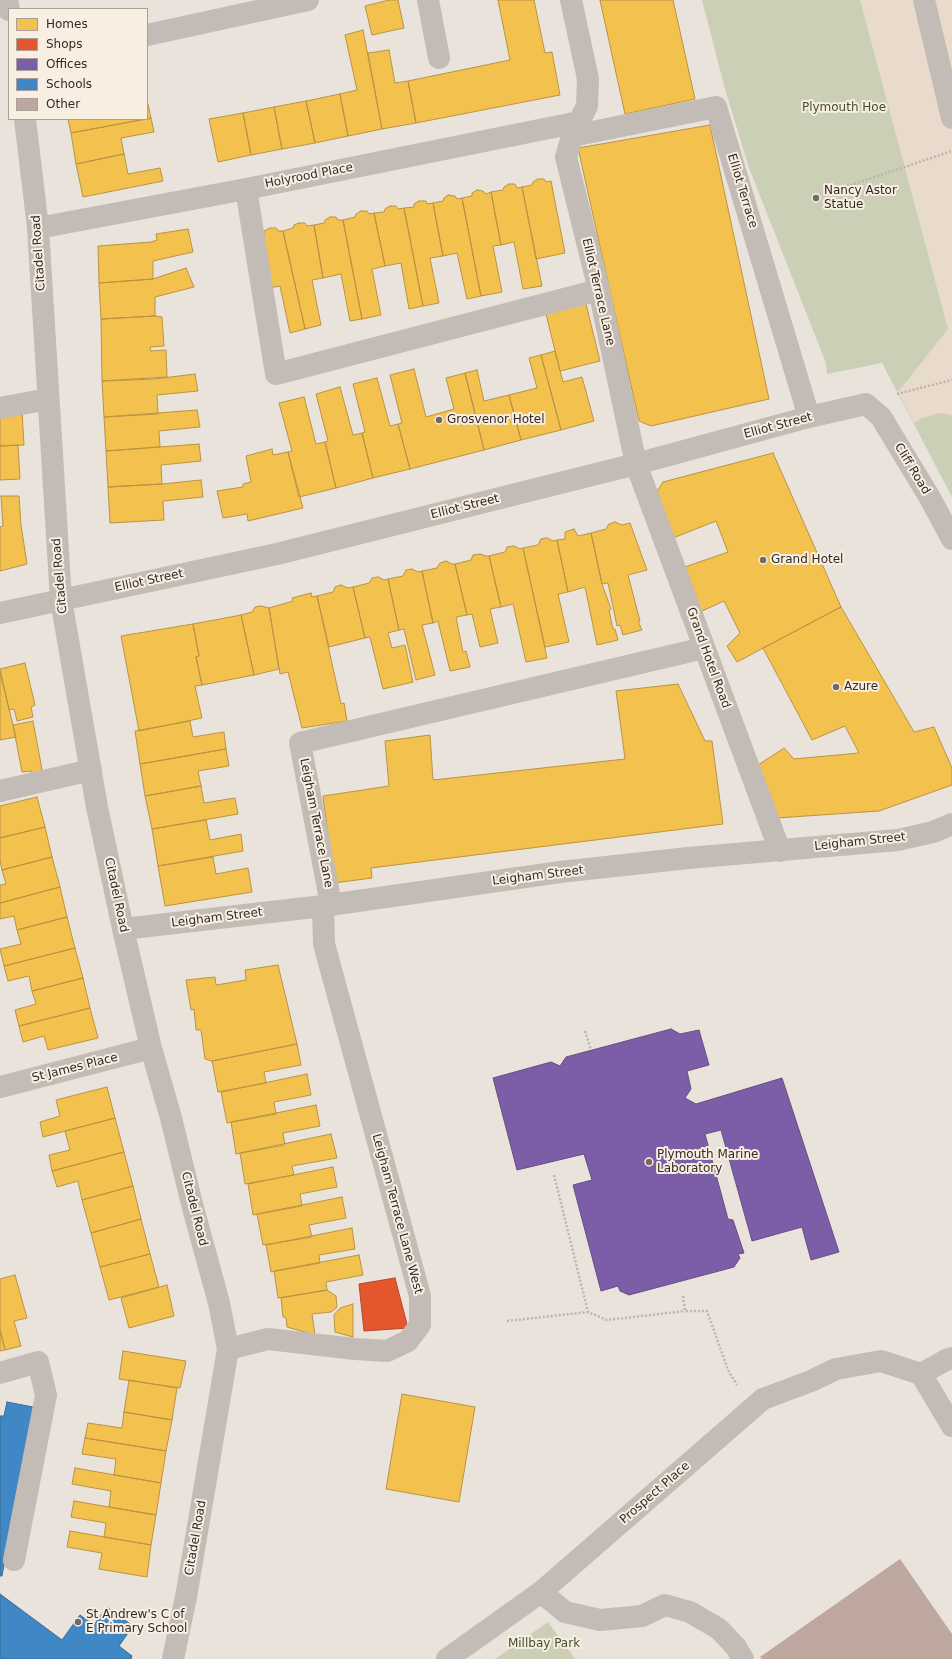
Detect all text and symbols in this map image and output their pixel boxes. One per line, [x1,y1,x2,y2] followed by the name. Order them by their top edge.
[8,8,148,120] legend
[46,17,88,31] text: Homes
[46,37,82,51] text: Shops
[46,57,87,71] text: Offices
[46,77,92,91] text: Schools
[46,97,80,111] text: Other
[802,101,886,115] park label: Plymouth Hoe
[724,152,760,230] street label: Elliot Terrace
[264,160,354,192] street label: Holyrood Place
[824,184,897,212] place label: Nancy Astor Statue
[811,193,821,203] marker: Nancy Astor Statue
[29,215,49,291] street label: Citadel Road
[579,237,617,347] street label: Elliot Terrace Lane
[742,410,814,442] street label: Elliot Street
[447,413,545,427] place label: Grosvenor Hotel
[434,415,444,425] marker: Grosvenor Hotel
[891,441,933,497] street label: Cliff Road
[429,492,501,522] street label: Elliot Street
[50,538,70,614] street label: Citadel Road
[771,553,843,567] place label: Grand Hotel
[758,555,768,565] marker: Grand Hotel
[113,567,185,595] street label: Elliot Street
[683,606,733,710] street label: Grand Hotel Road
[844,680,878,694] place label: Azure
[831,682,841,692] marker: Azure
[296,757,336,889] street label: Leigham Terrace Lane
[814,830,906,854] street label: Leigham Street
[101,856,131,934] street label: Citadel Road
[492,863,584,889] street label: Leigham Street
[171,905,263,931] street label: Leigham Street
[31,1050,119,1086] street label: St James Place
[369,1132,425,1296] street label: Leigham Terrace Lane West
[657,1148,758,1176] place label: Plymouth Marine Laboratory
[644,1157,654,1167] marker: Plymouth Marine Laboratory
[178,1170,210,1248] street label: Citadel Road
[617,1459,693,1527] street label: Prospect Place
[182,1499,210,1577] street label: Citadel Road
[86,1608,187,1636] place label: St Andrew's C of E Primary School
[73,1617,83,1627] marker: St Andrew's C of E Primary School
[508,1637,580,1651] park label: Millbay Park

